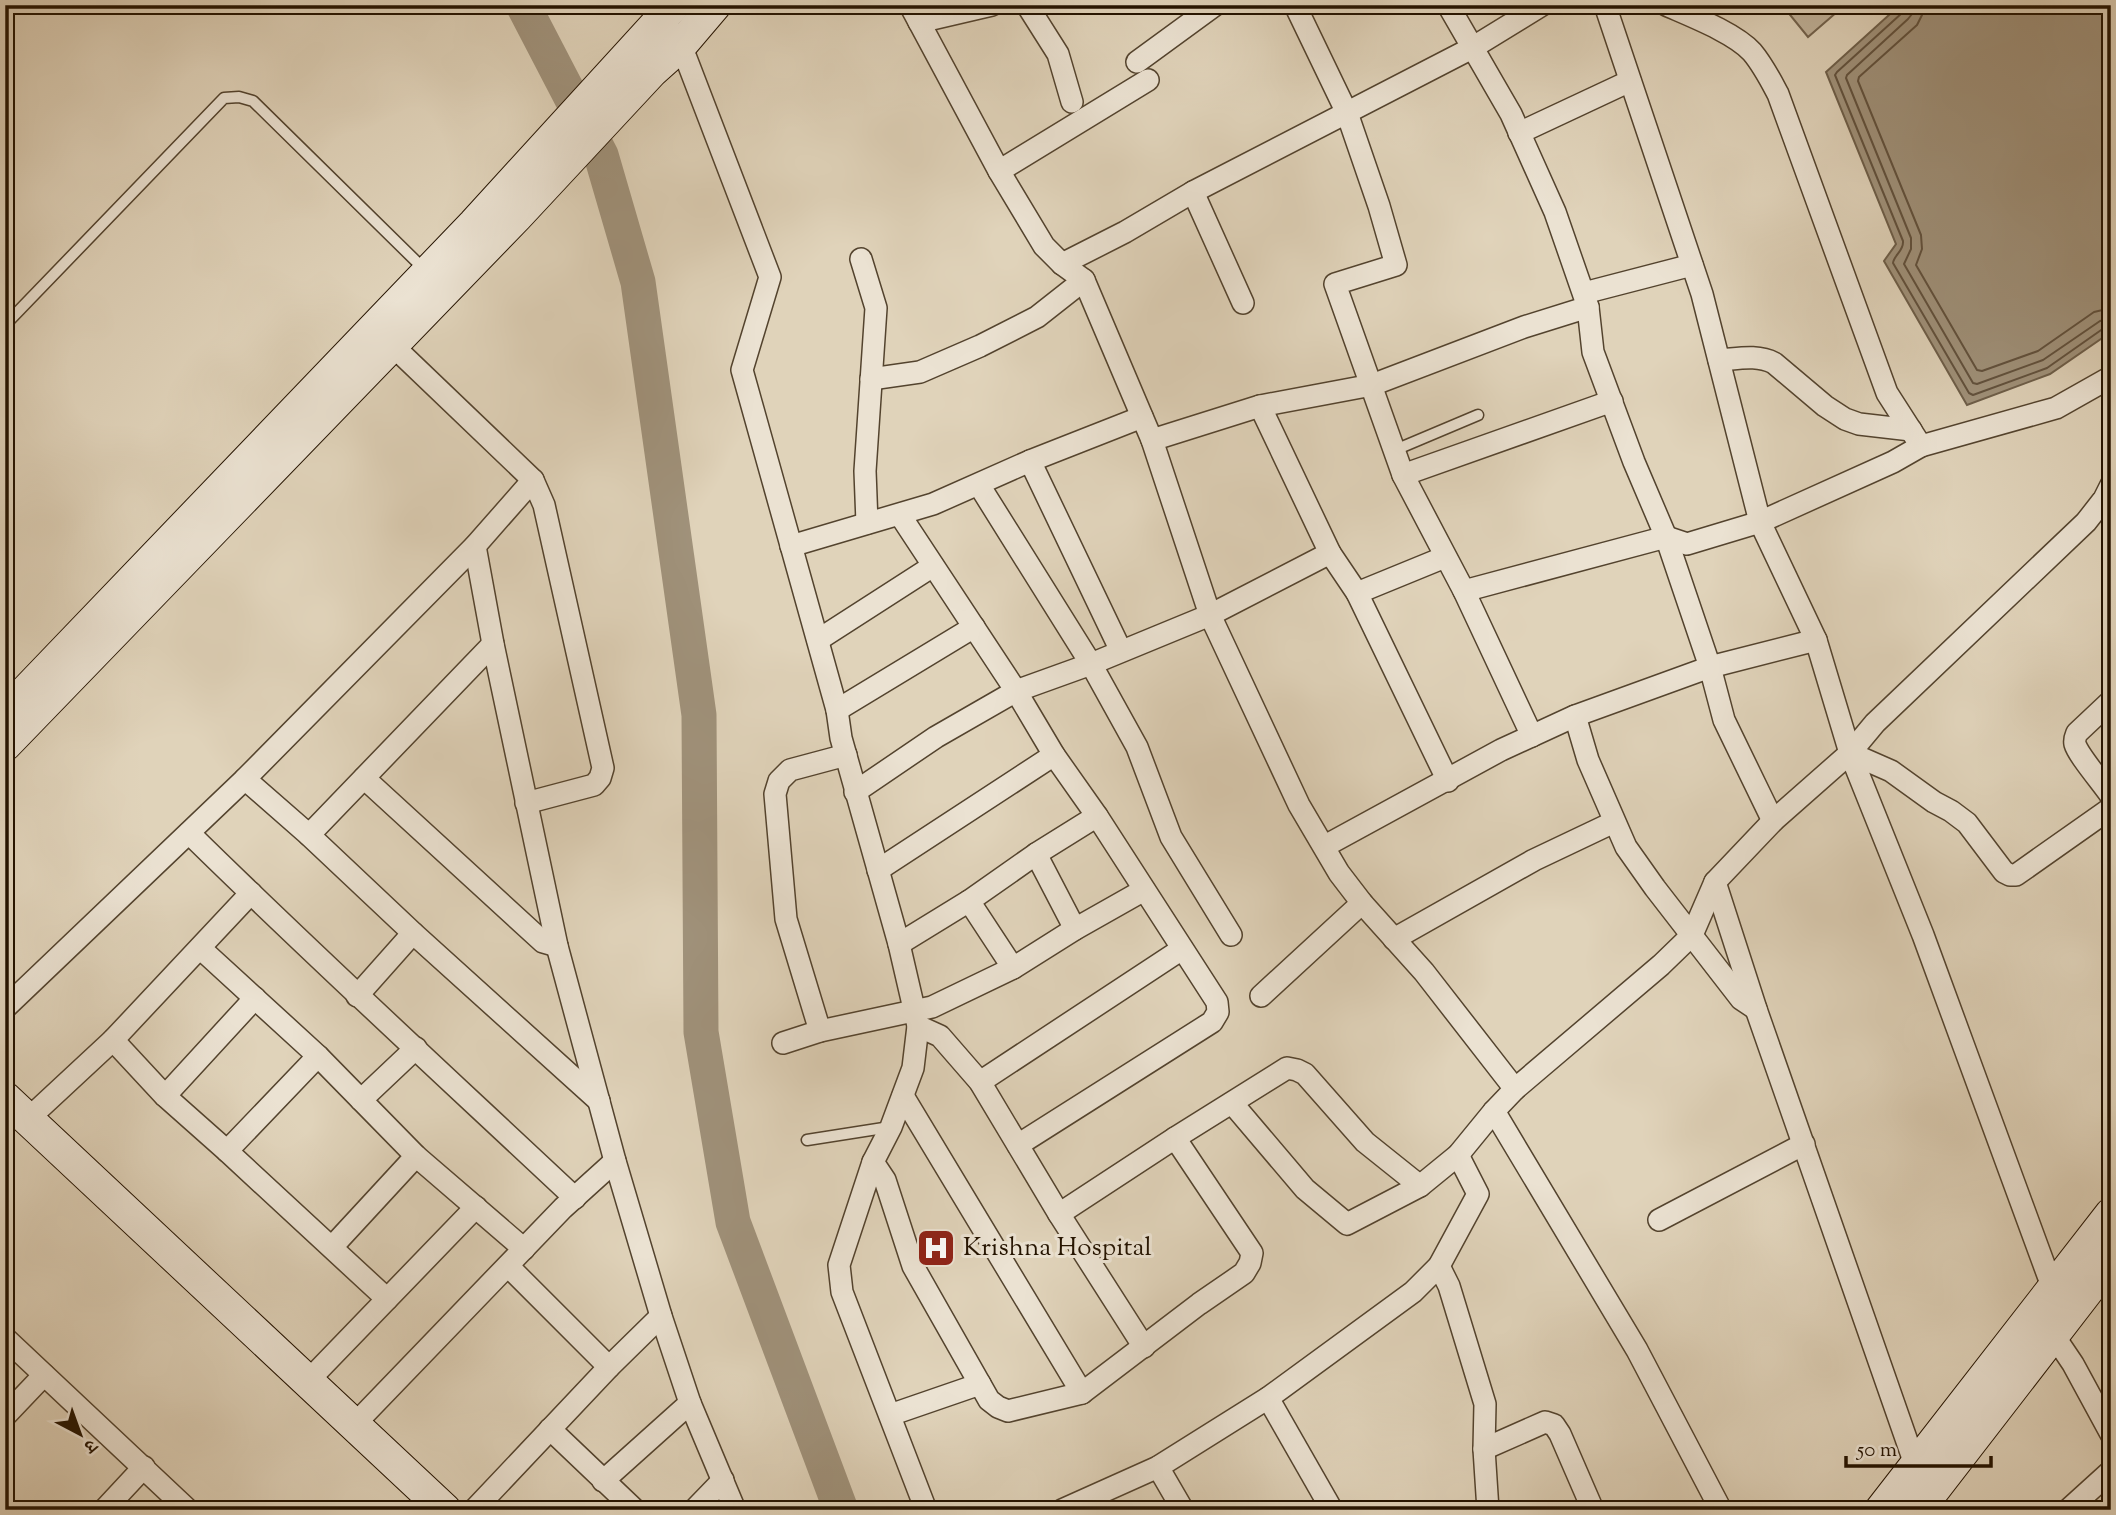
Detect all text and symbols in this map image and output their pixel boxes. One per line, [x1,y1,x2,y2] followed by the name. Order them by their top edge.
[915,1227,957,1269] hospital icon: Krishna Hospital
[963,1230,1152,1267] place label: Krishna Hospital
[46,1400,116,1470] north arrow
[1846,1424,1992,1468] scale bar
[76,1430,104,1459] text: उ
[1856,1436,1897,1466] text: 50 m

